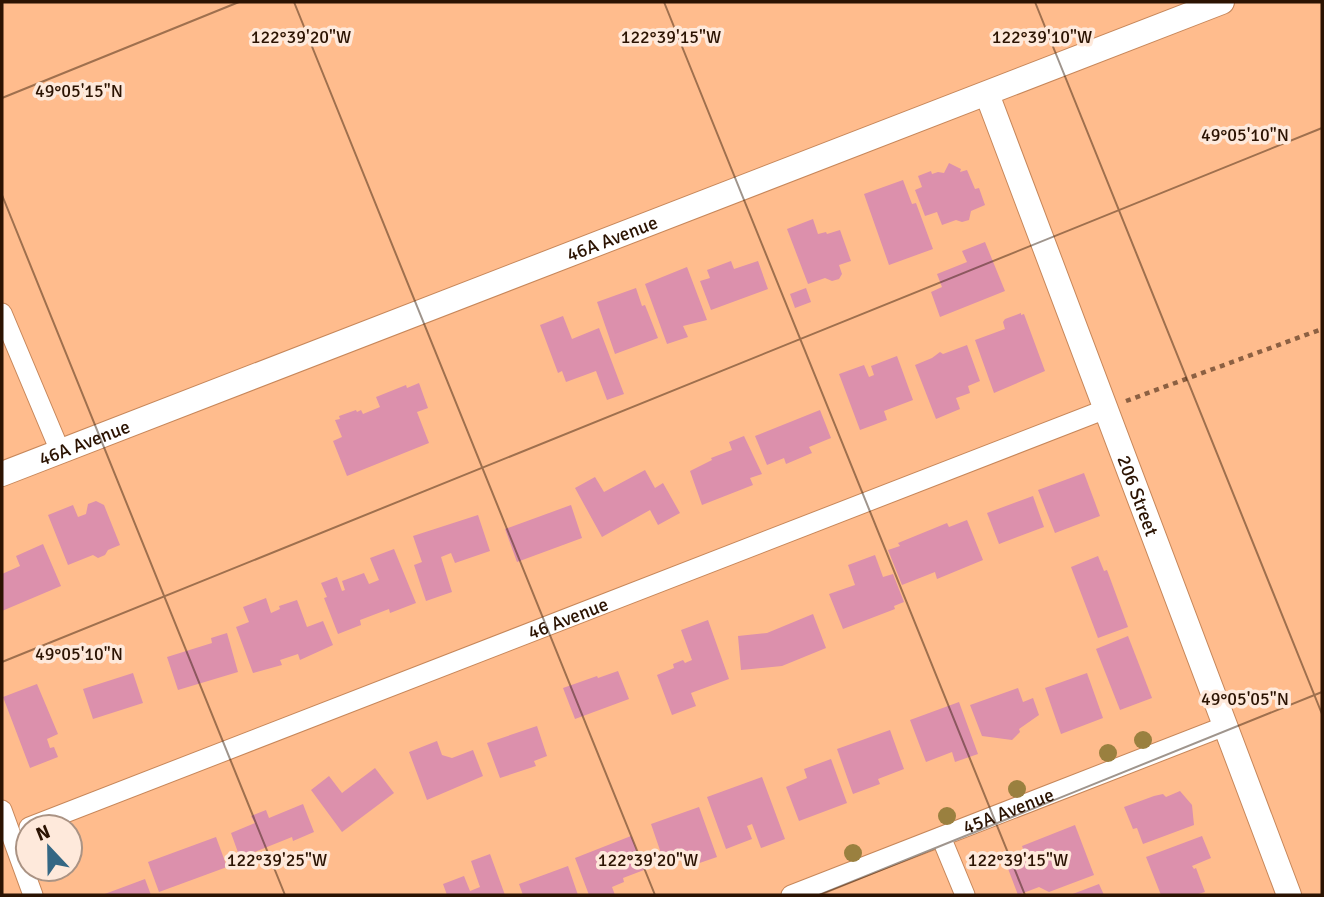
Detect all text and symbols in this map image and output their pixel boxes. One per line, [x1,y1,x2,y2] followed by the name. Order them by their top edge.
[251,26,351,48] text: 122°39'20"W
[621,26,721,48] text: 122°39'15"W
[992,26,1092,48] text: 122°39'10"W
[35,80,123,102] text: 49°05'15"N
[1201,124,1289,146] text: 49°05'10"N
[563,210,661,267] street label: 46A Avenue
[35,415,133,472] street label: 46A Avenue
[1111,452,1164,540] street label: 206 Street
[525,592,612,645] street label: 46 Avenue
[35,643,123,665] text: 49°05'10"N
[1201,688,1289,710] text: 49°05'05"N
[959,783,1057,840] street label: 45A Avenue
[14,813,84,883] north arrow
[32,820,54,847] text: N
[227,849,327,871] text: 122°39'25"W
[598,849,698,871] text: 122°39'20"W
[968,849,1068,871] text: 122°39'15"W

